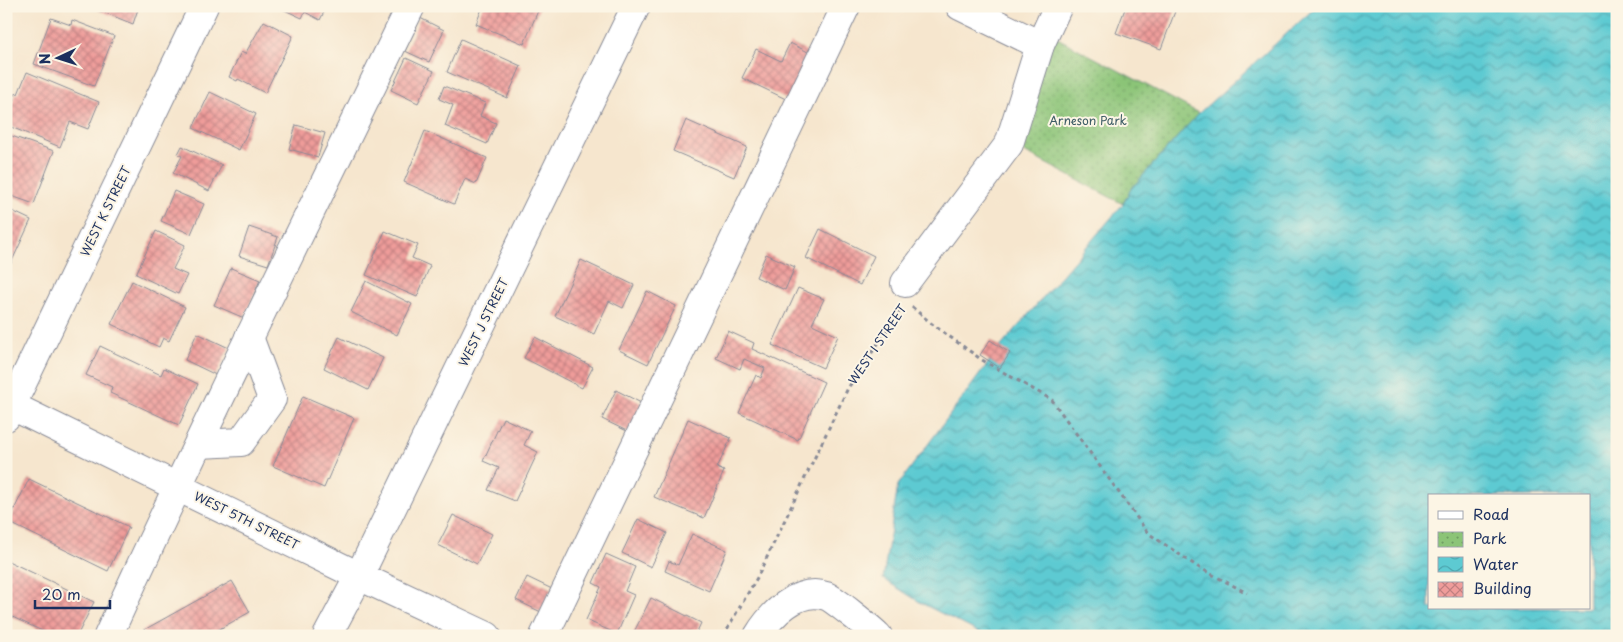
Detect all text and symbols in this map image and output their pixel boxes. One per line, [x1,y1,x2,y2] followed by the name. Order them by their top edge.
[32,32,82,82] north arrow
[34,53,55,65] text: N
[1049,111,1127,129] park label: Arneson Park
[75,162,135,259] street label: WEST K STREET
[454,274,513,369] street label: WEST J STREET
[843,300,911,388] street label: WEST I STREET
[191,487,303,554] street label: WEST 5TH STREET
[1428,494,1590,610] legend
[1473,502,1509,525] text: Road
[1473,526,1507,549] text: Park
[1473,552,1518,575] text: Water
[1473,576,1532,599] text: Building
[35,577,110,609] scale bar
[42,582,81,605] text: 20 m

